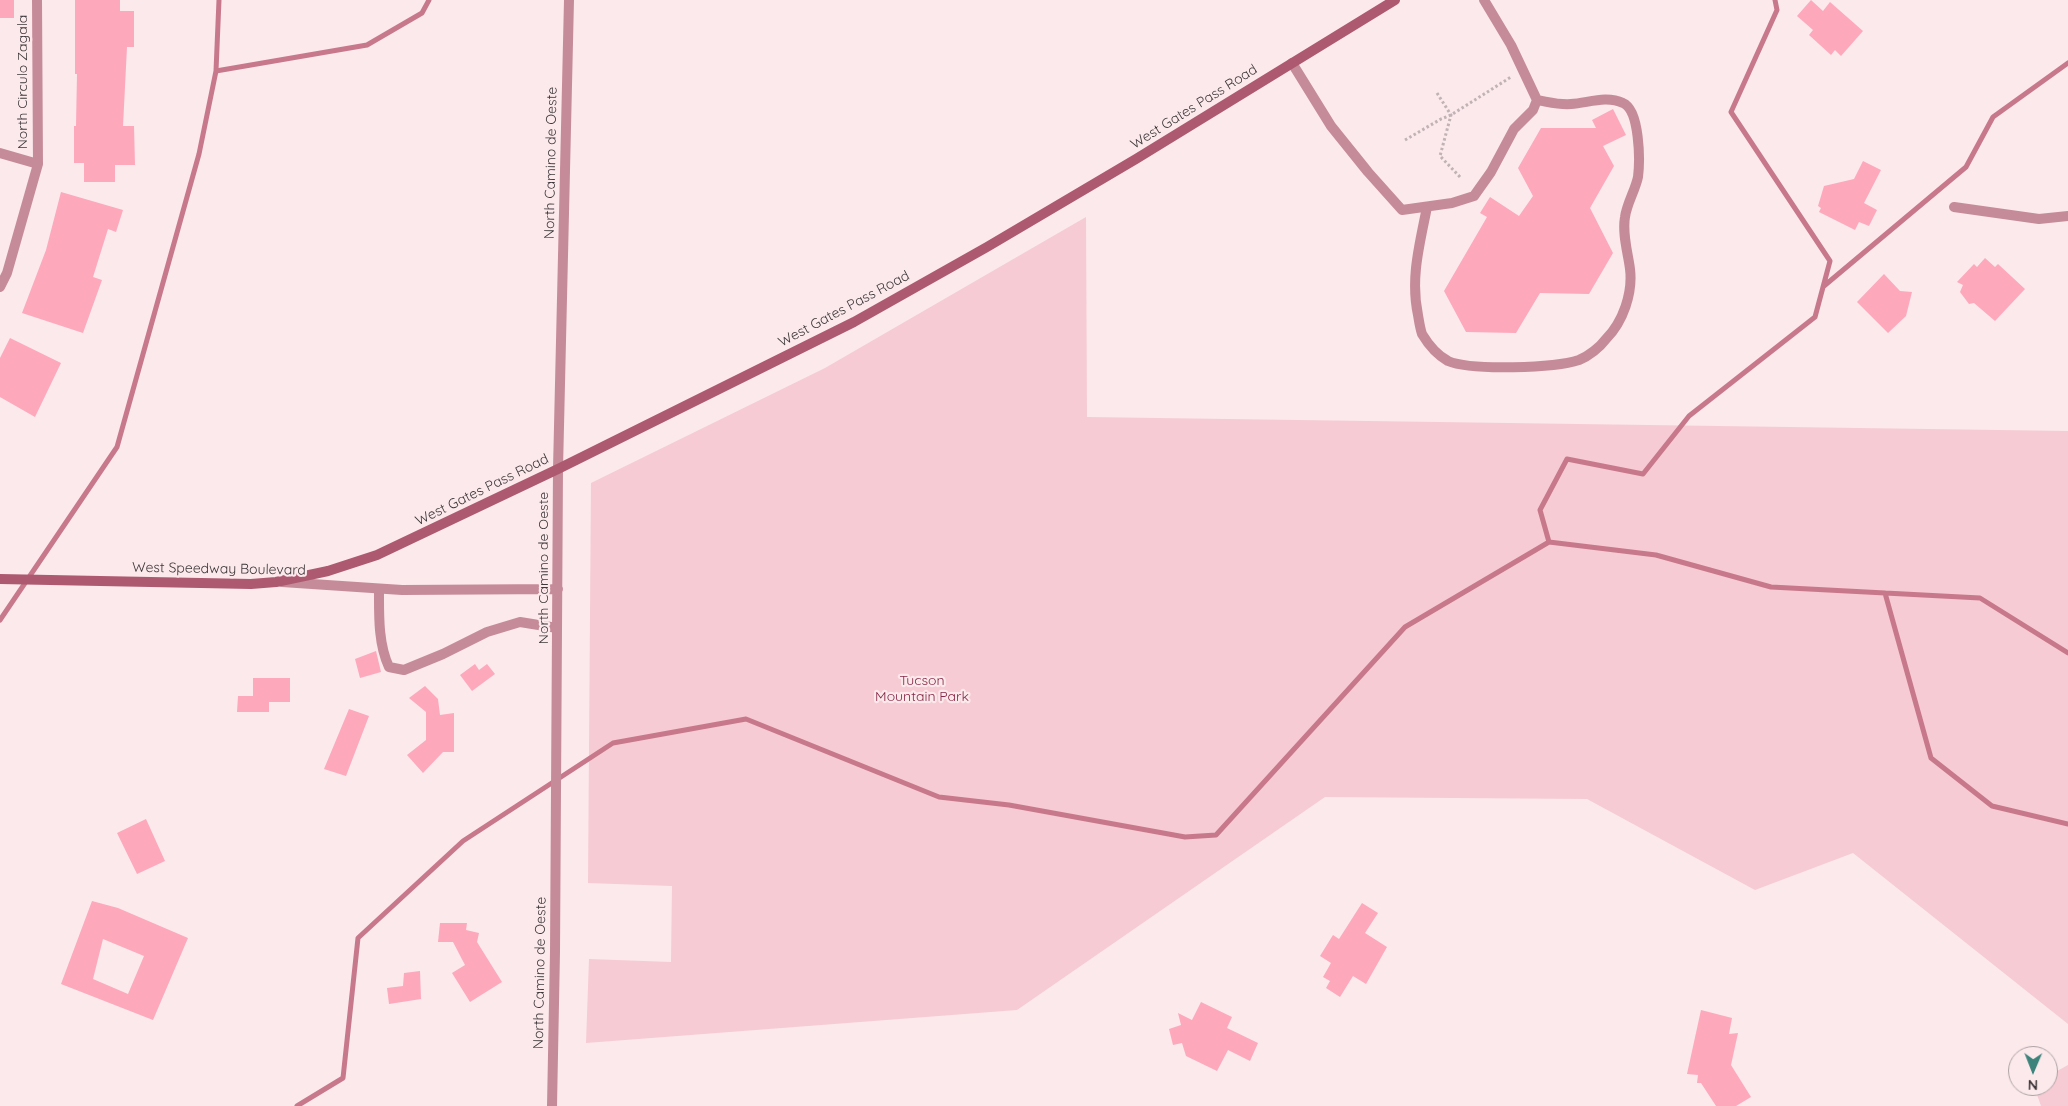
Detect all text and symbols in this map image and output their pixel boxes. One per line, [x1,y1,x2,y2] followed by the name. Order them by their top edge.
[15,15,31,149] street label: North Circulo Zagala
[1128,61,1260,153] street label: West Gates Pass Road
[541,87,561,239] street label: North Camino de Oeste
[776,267,912,351] street label: West Gates Pass Road
[413,450,551,530] street label: West Gates Pass Road
[536,492,552,644] street label: North Camino de Oeste
[132,559,306,579] street label: West Speedway Boulevard
[875,673,969,706] park label: Tucson Mountain Park
[530,897,550,1049] street label: North Camino de Oeste
[2008,1046,2058,1096] north arrow
[2027,1076,2038,1094] text: N

